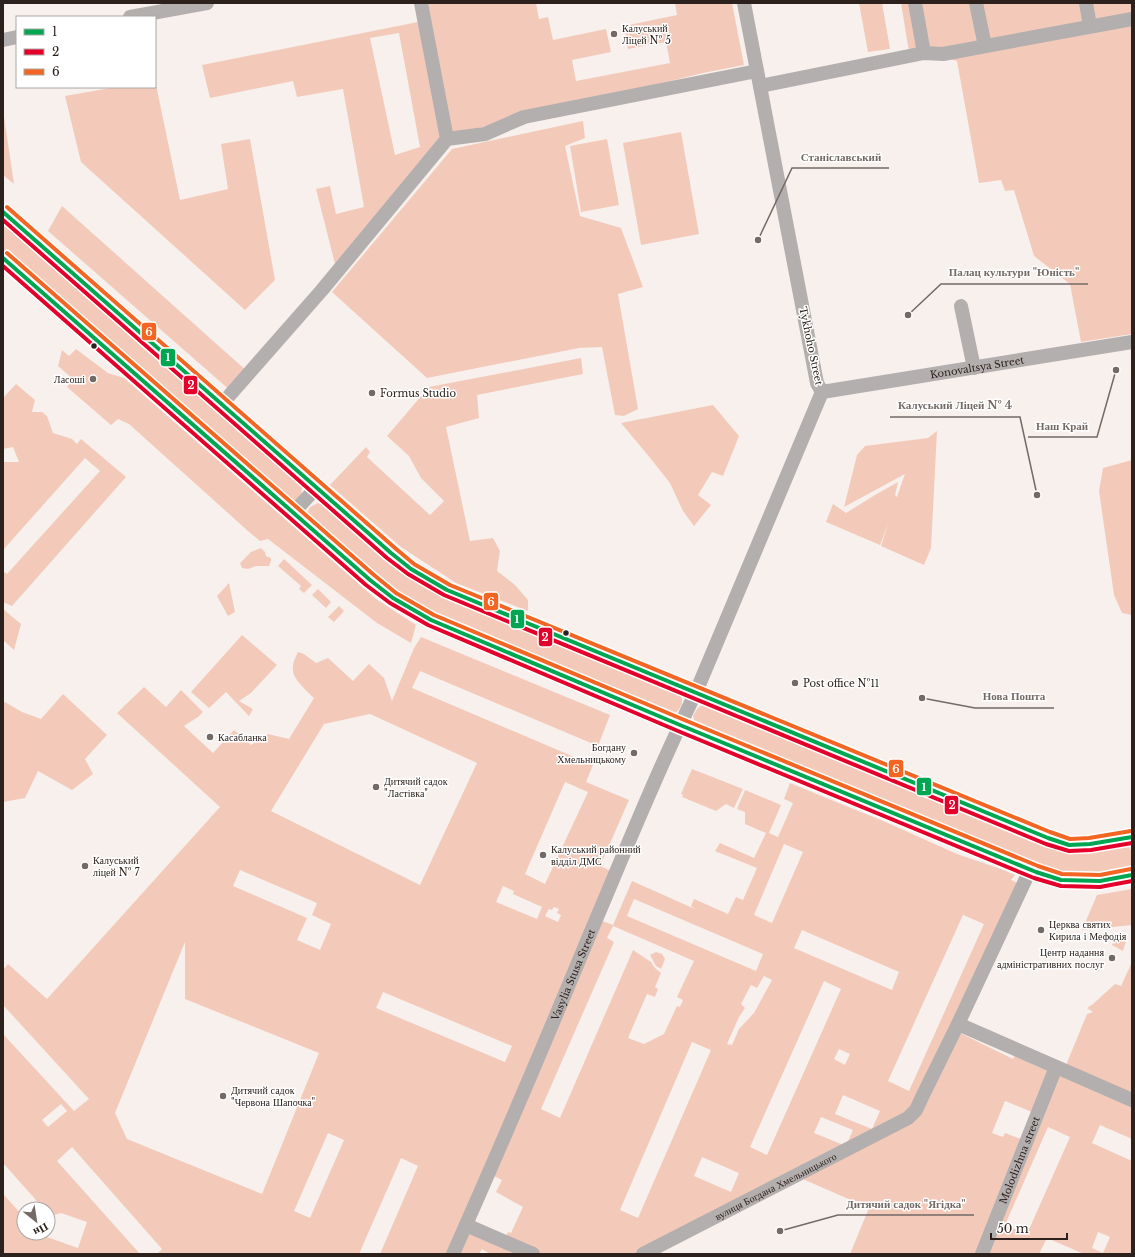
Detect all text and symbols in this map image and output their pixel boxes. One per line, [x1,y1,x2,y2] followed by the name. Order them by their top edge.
[16,16,156,88] legend
[622,22,671,47] place label: Калуський Ліцей № 5
[52,24,57,39] text: 1
[609,29,619,39] marker: Калуський Ліцей № 5
[52,44,59,59] text: 2
[52,64,60,79] text: 6
[792,145,889,168] callout: Станіславський
[801,150,882,164] text: Станіславський
[941,261,1088,284] callout: Палац культури "Юність"
[949,265,1079,279] text: Палац культури "Юність"
[796,306,826,386] street label: Tykhoho Street
[141,322,157,341] line badge: 6
[145,325,153,339] text: 6
[89,341,99,351] unlabelled marker
[160,348,176,367] line badge: 1
[166,350,171,364] text: 1
[929,353,1025,381] street label: Konovaltsya Street
[54,373,85,386] place label: Ласоші
[88,374,98,384] marker: Ласоші
[183,375,198,395] line badge: 2
[187,378,195,392] text: 2
[380,387,456,400] place label: Formus Studio
[367,388,377,398] marker: Formus Studio
[890,394,1020,417] callout: Калуський Ліцей № 4
[898,398,1012,412] text: Калуський Ліцей № 4
[1028,414,1097,437] callout: Наш Край
[1036,419,1089,433] text: Наш Край
[483,592,499,611] line badge: 6
[487,595,495,609] text: 6
[510,609,525,629] line badge: 1
[515,612,520,626] text: 1
[538,627,553,647] line badge: 2
[561,628,571,638] unlabelled marker
[541,630,549,644] text: 2
[803,677,879,690] place label: Post office №11
[790,678,800,688] marker: Post office №11
[975,685,1054,708] callout: Нова Пошта
[983,689,1046,703] text: Нова Пошта
[218,731,267,744] place label: Касабланка
[205,732,215,742] marker: Касабланка
[557,741,626,766] place label: Богдану Хмельницькому
[629,748,639,758] marker: Богдану Хмельницькому
[888,759,904,778] line badge: 6
[892,762,900,776] text: 6
[384,775,448,800] place label: Дитячий садок "Ластівка"
[916,777,932,796] line badge: 1
[922,780,927,794] text: 1
[371,782,381,792] marker: Дитячий садок "Ластівка"
[944,795,959,815] line badge: 2
[948,798,956,812] text: 2
[551,843,641,868] place label: Калуський районний відділ ДМС
[538,850,548,860] marker: Калуський районний відділ ДМС
[93,854,141,879] place label: Калуський ліцей № 7
[80,861,90,871] marker: Калуський ліцей № 7
[1049,918,1127,943] place label: Церква святих Кирила і Мефодія
[1036,925,1046,935] marker: Церква святих Кирила і Мефодія
[548,927,598,1023] street label: Vasylia Stusa Street
[997,946,1104,971] place label: Центр надання адміністративних послуг
[1107,953,1117,963] marker: Центр надання адміністративних послуг
[231,1084,316,1109] place label: Дитячий садок "Червона Шапочка"
[218,1091,228,1101] marker: Дитячий садок "Червона Шапочка"
[996,1114,1042,1206] street label: Molodizhna street
[712,1149,839,1223] street label: вулиця Богдана Хмельницького
[838,1192,974,1215] callout: Дитячий садок "Ягідка"
[846,1197,966,1211] text: Дитячий садок "Ягідка"
[16,1201,56,1241] north arrow
[991,1215,1067,1241] scale bar
[30,1220,51,1240] text: Пн
[997,1221,1029,1236] text: 50 m

